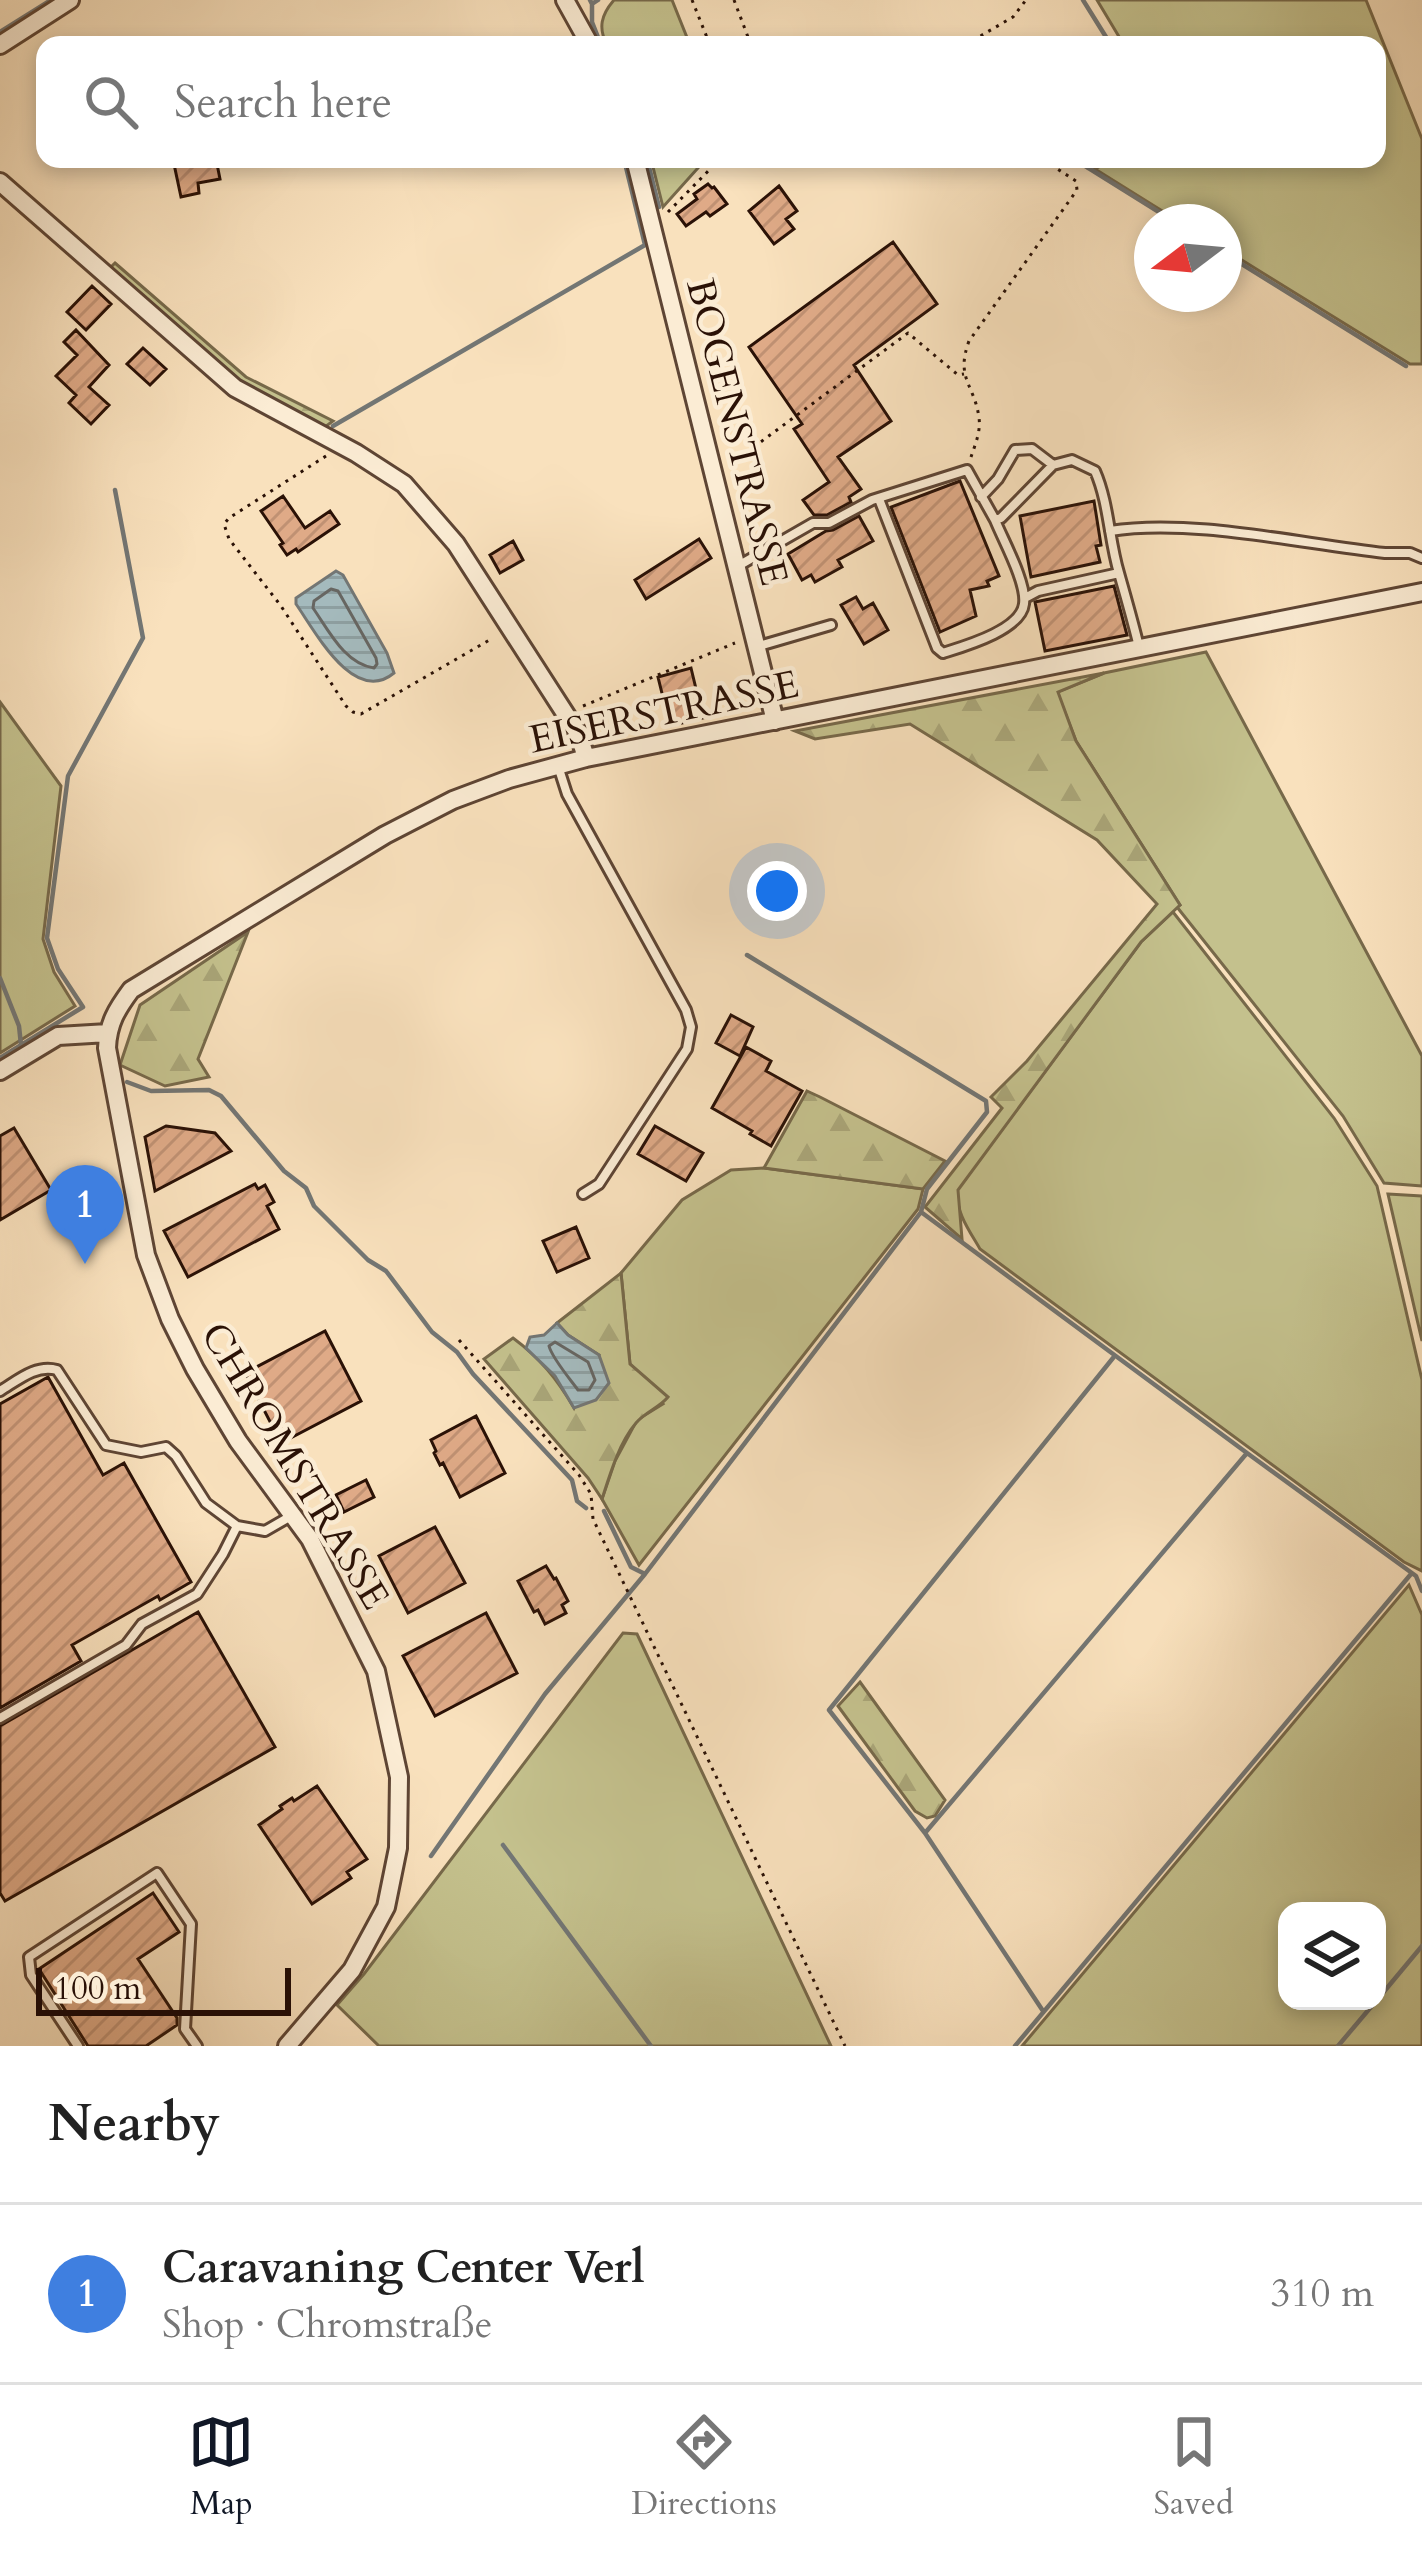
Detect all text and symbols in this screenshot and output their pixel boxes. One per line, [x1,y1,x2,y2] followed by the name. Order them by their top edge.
[36,36,1386,168] search box
[78,69,144,135] icon: search
[174,72,392,133] text: Search here
[1134,204,1242,312] north arrow
[673,273,801,591] street label: BOGENSTRASSE
[524,658,804,766] street label: EISERSTRASSE
[747,861,807,921] your location
[46,1165,124,1264] pin: 1
[188,1313,402,1619] street label: CHROMSTRASSE
[1278,1902,1386,2010] map controls
[1278,1902,1386,2010] button: layers
[36,1962,291,2015] scale bar
[54,1966,141,2011] text: 100 m
[48,2089,220,2159] text: Nearby
[162,2237,645,2298] text: Caravaning Center Verl
[77,2267,97,2320] text: 1
[1271,2267,1374,2320] text: 310 m
[162,2298,493,2351] text: Shop · Chromstraße
[188,2409,254,2526] tab: Map
[631,2409,777,2526] tab: Directions
[1154,2409,1234,2526] tab: Saved

